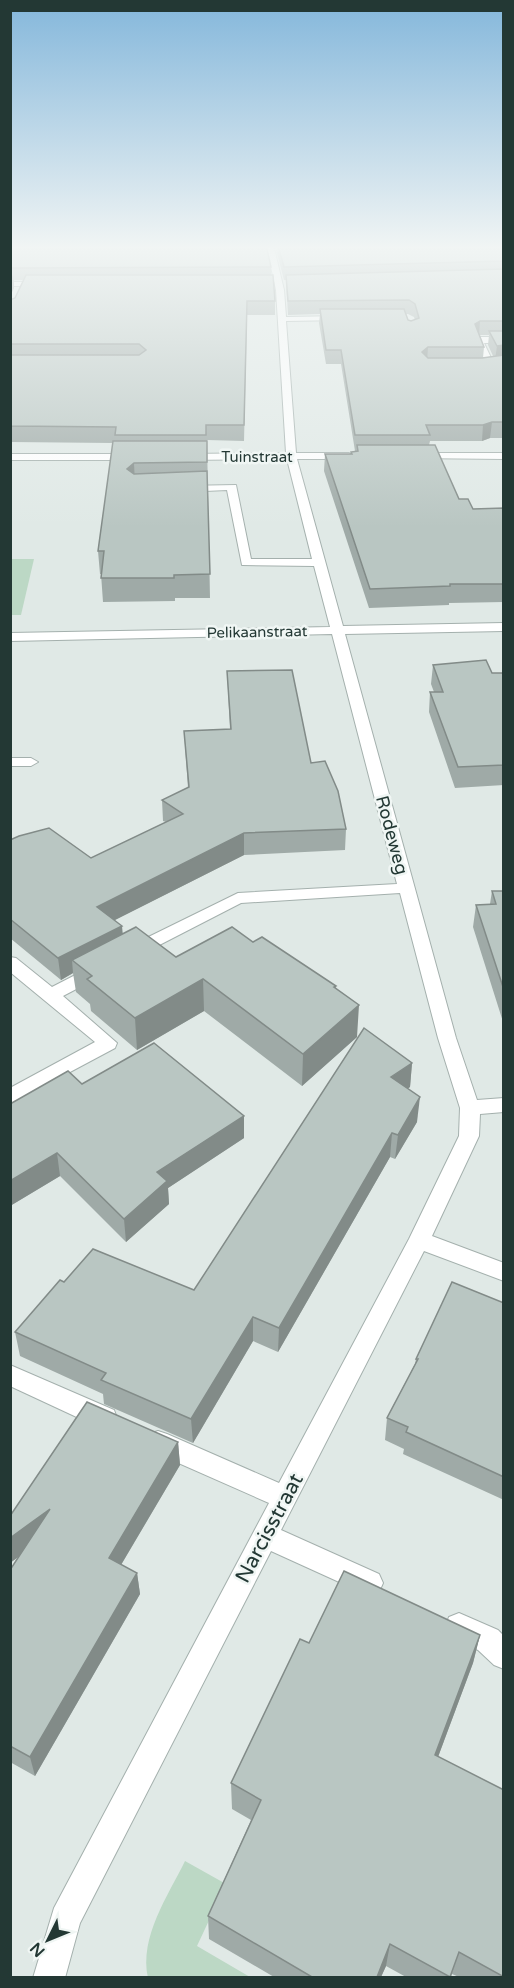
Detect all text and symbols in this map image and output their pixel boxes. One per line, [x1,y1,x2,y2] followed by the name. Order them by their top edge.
[221,448,293,466] street label: Tuinstraat
[206,622,308,642] street label: Pelikaanstraat
[371,793,413,877] street label: Rodeweg
[230,1469,309,1587] street label: Narcisstraat
[18,1910,78,1970] north arrow
[26,1938,49,1961] text: N

